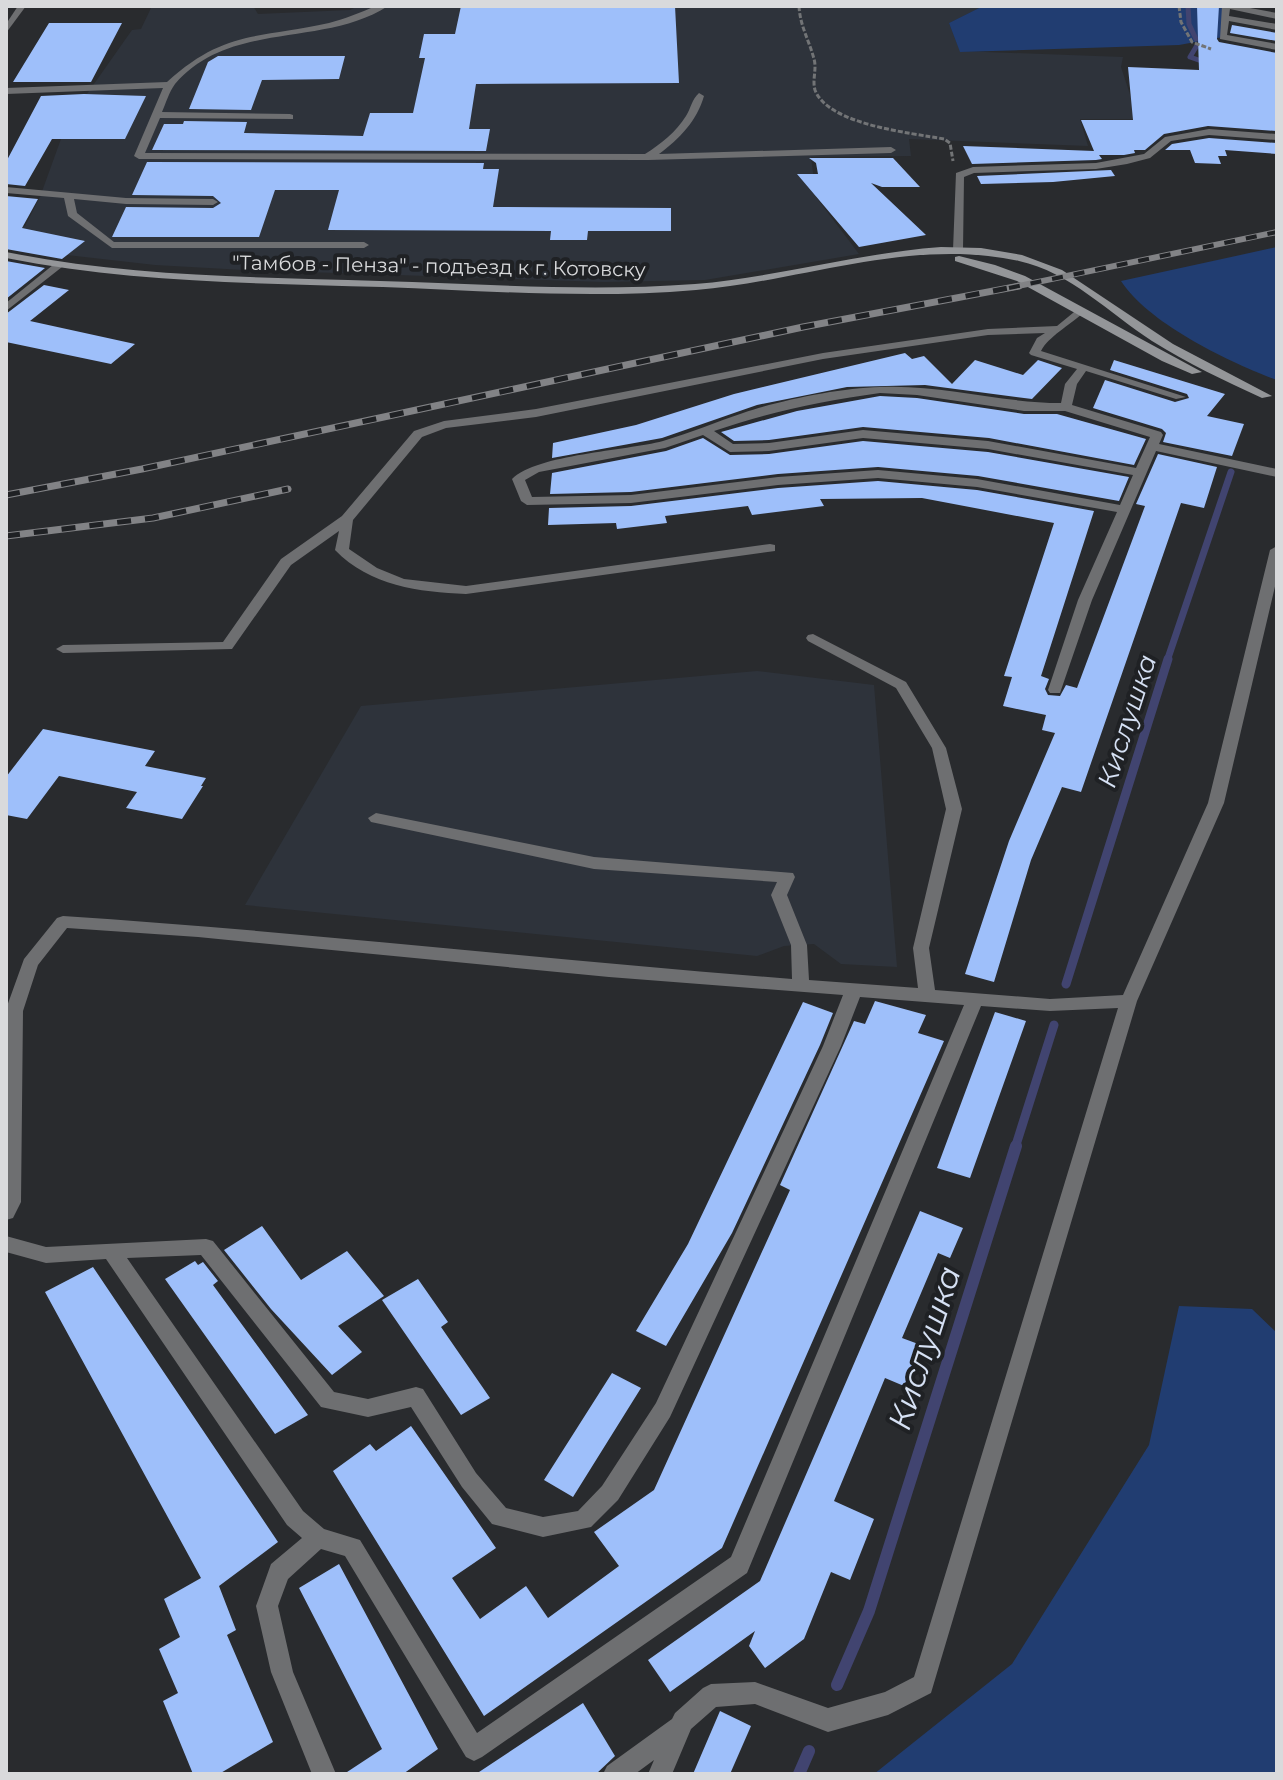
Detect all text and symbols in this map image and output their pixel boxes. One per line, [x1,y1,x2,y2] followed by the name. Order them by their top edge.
[232,250,646,282] street label: "Тамбов - Пенза" - подъезд к г. Котовску
[1090,650,1164,792] water label: Кислушка
[879,1261,969,1435] water label: Кислушка

